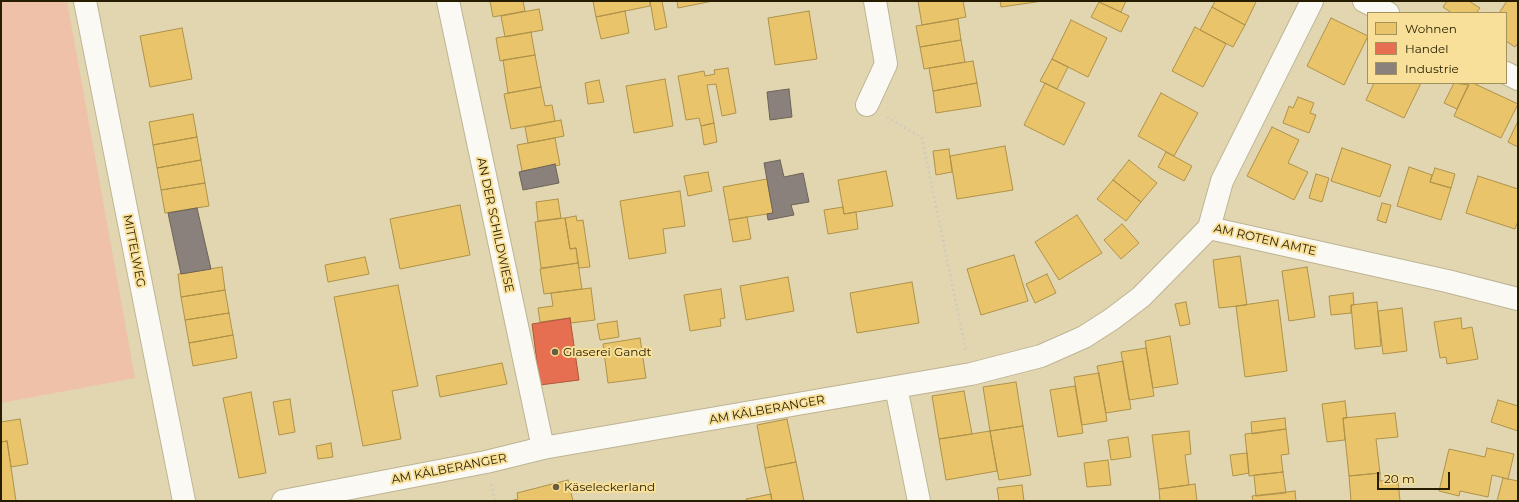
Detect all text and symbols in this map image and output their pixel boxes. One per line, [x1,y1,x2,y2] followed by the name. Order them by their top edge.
[1367,12,1507,84] legend
[1405,21,1457,36] text: Wohnen
[1405,41,1449,56] text: Handel
[1405,61,1459,76] text: Industrie
[474,156,516,294] street label: AN DER SCHILDWIESE
[120,213,148,289] street label: MITTELWEG
[1212,221,1318,259] street label: AM ROTEN AMTE
[563,345,651,359] place label: Glaserei Gandt
[550,347,560,357] marker: Glaserei Gandt
[708,393,826,427] street label: AM KÄLBERANGER
[390,451,508,487] street label: AM KÄLBERANGER
[1379,464,1452,490] scale bar
[1384,471,1415,486] text: 20 m
[564,480,655,494] place label: Käseleckerland
[551,482,561,492] marker: Käseleckerland

